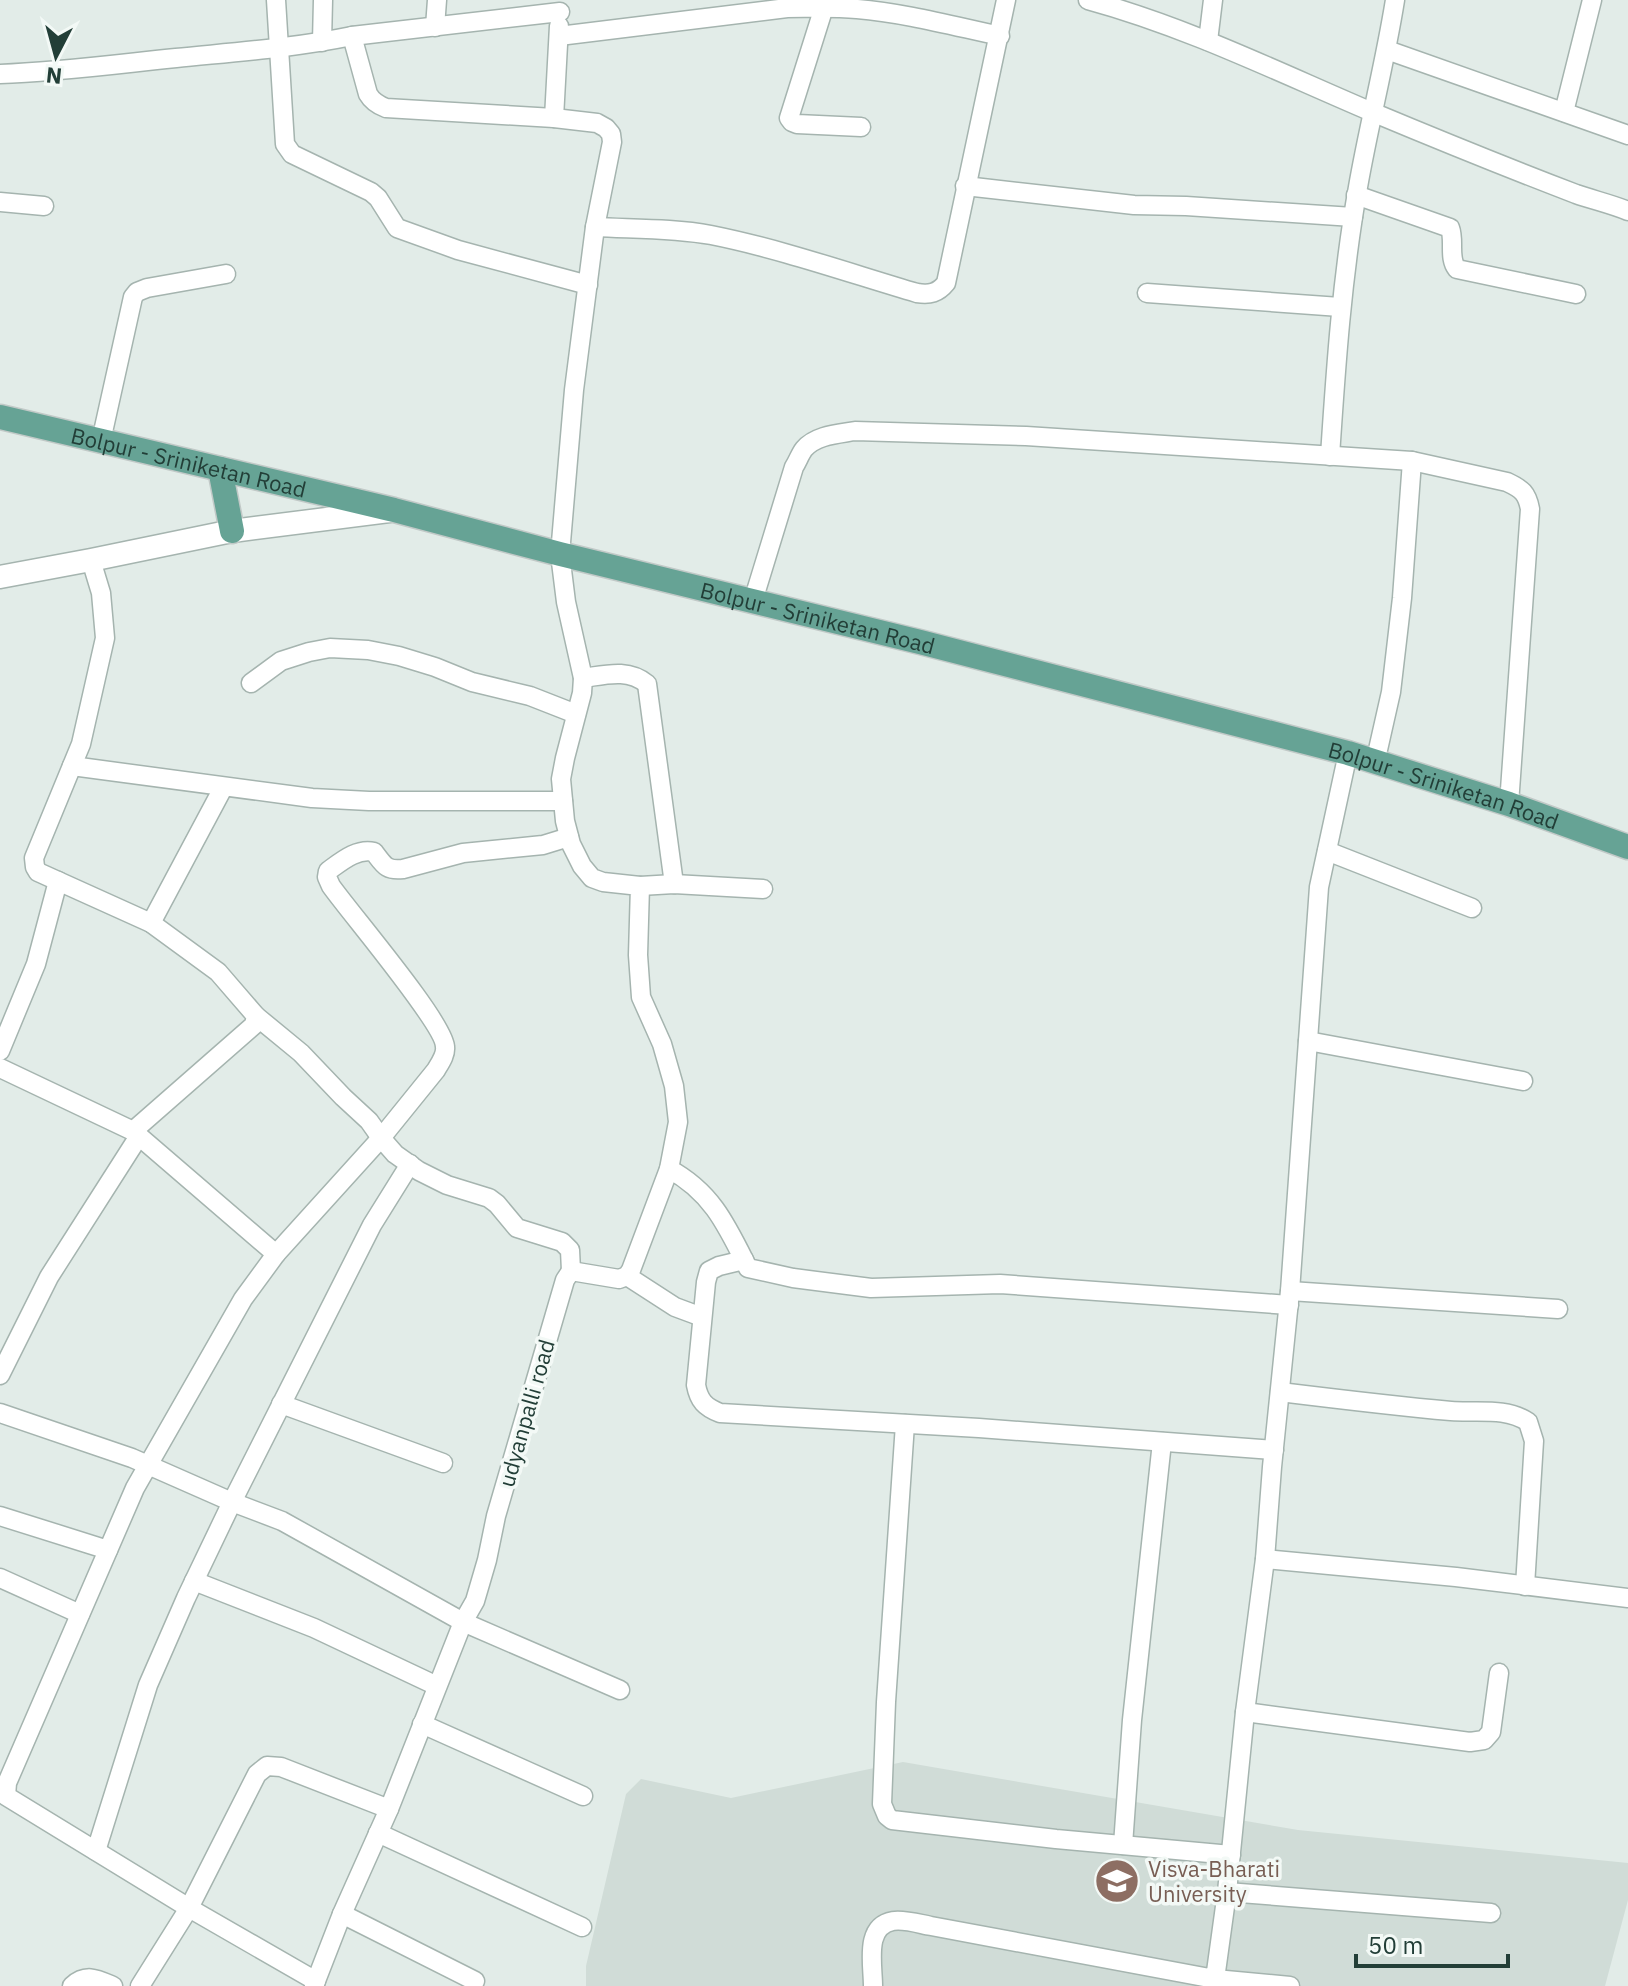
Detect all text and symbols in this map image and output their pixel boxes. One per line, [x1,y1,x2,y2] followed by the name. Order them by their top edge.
[16,16,96,96] north arrow
[44,61,63,92] text: N
[68,420,309,503] street label: Bolpur - Sriniketan Road
[697,574,938,660] street label: Bolpur - Sriniketan Road
[1325,734,1563,835] street label: Bolpur - Sriniketan Road
[491,1336,561,1490] street label: udyanpalli road
[1148,1854,1280,1908] place label: Visva-Bharati University
[1093,1857,1141,1905] school or university icon: Visva-Bharati University
[1356,1918,1508,1968] scale bar
[1368,1929,1423,1961] text: 50 m

